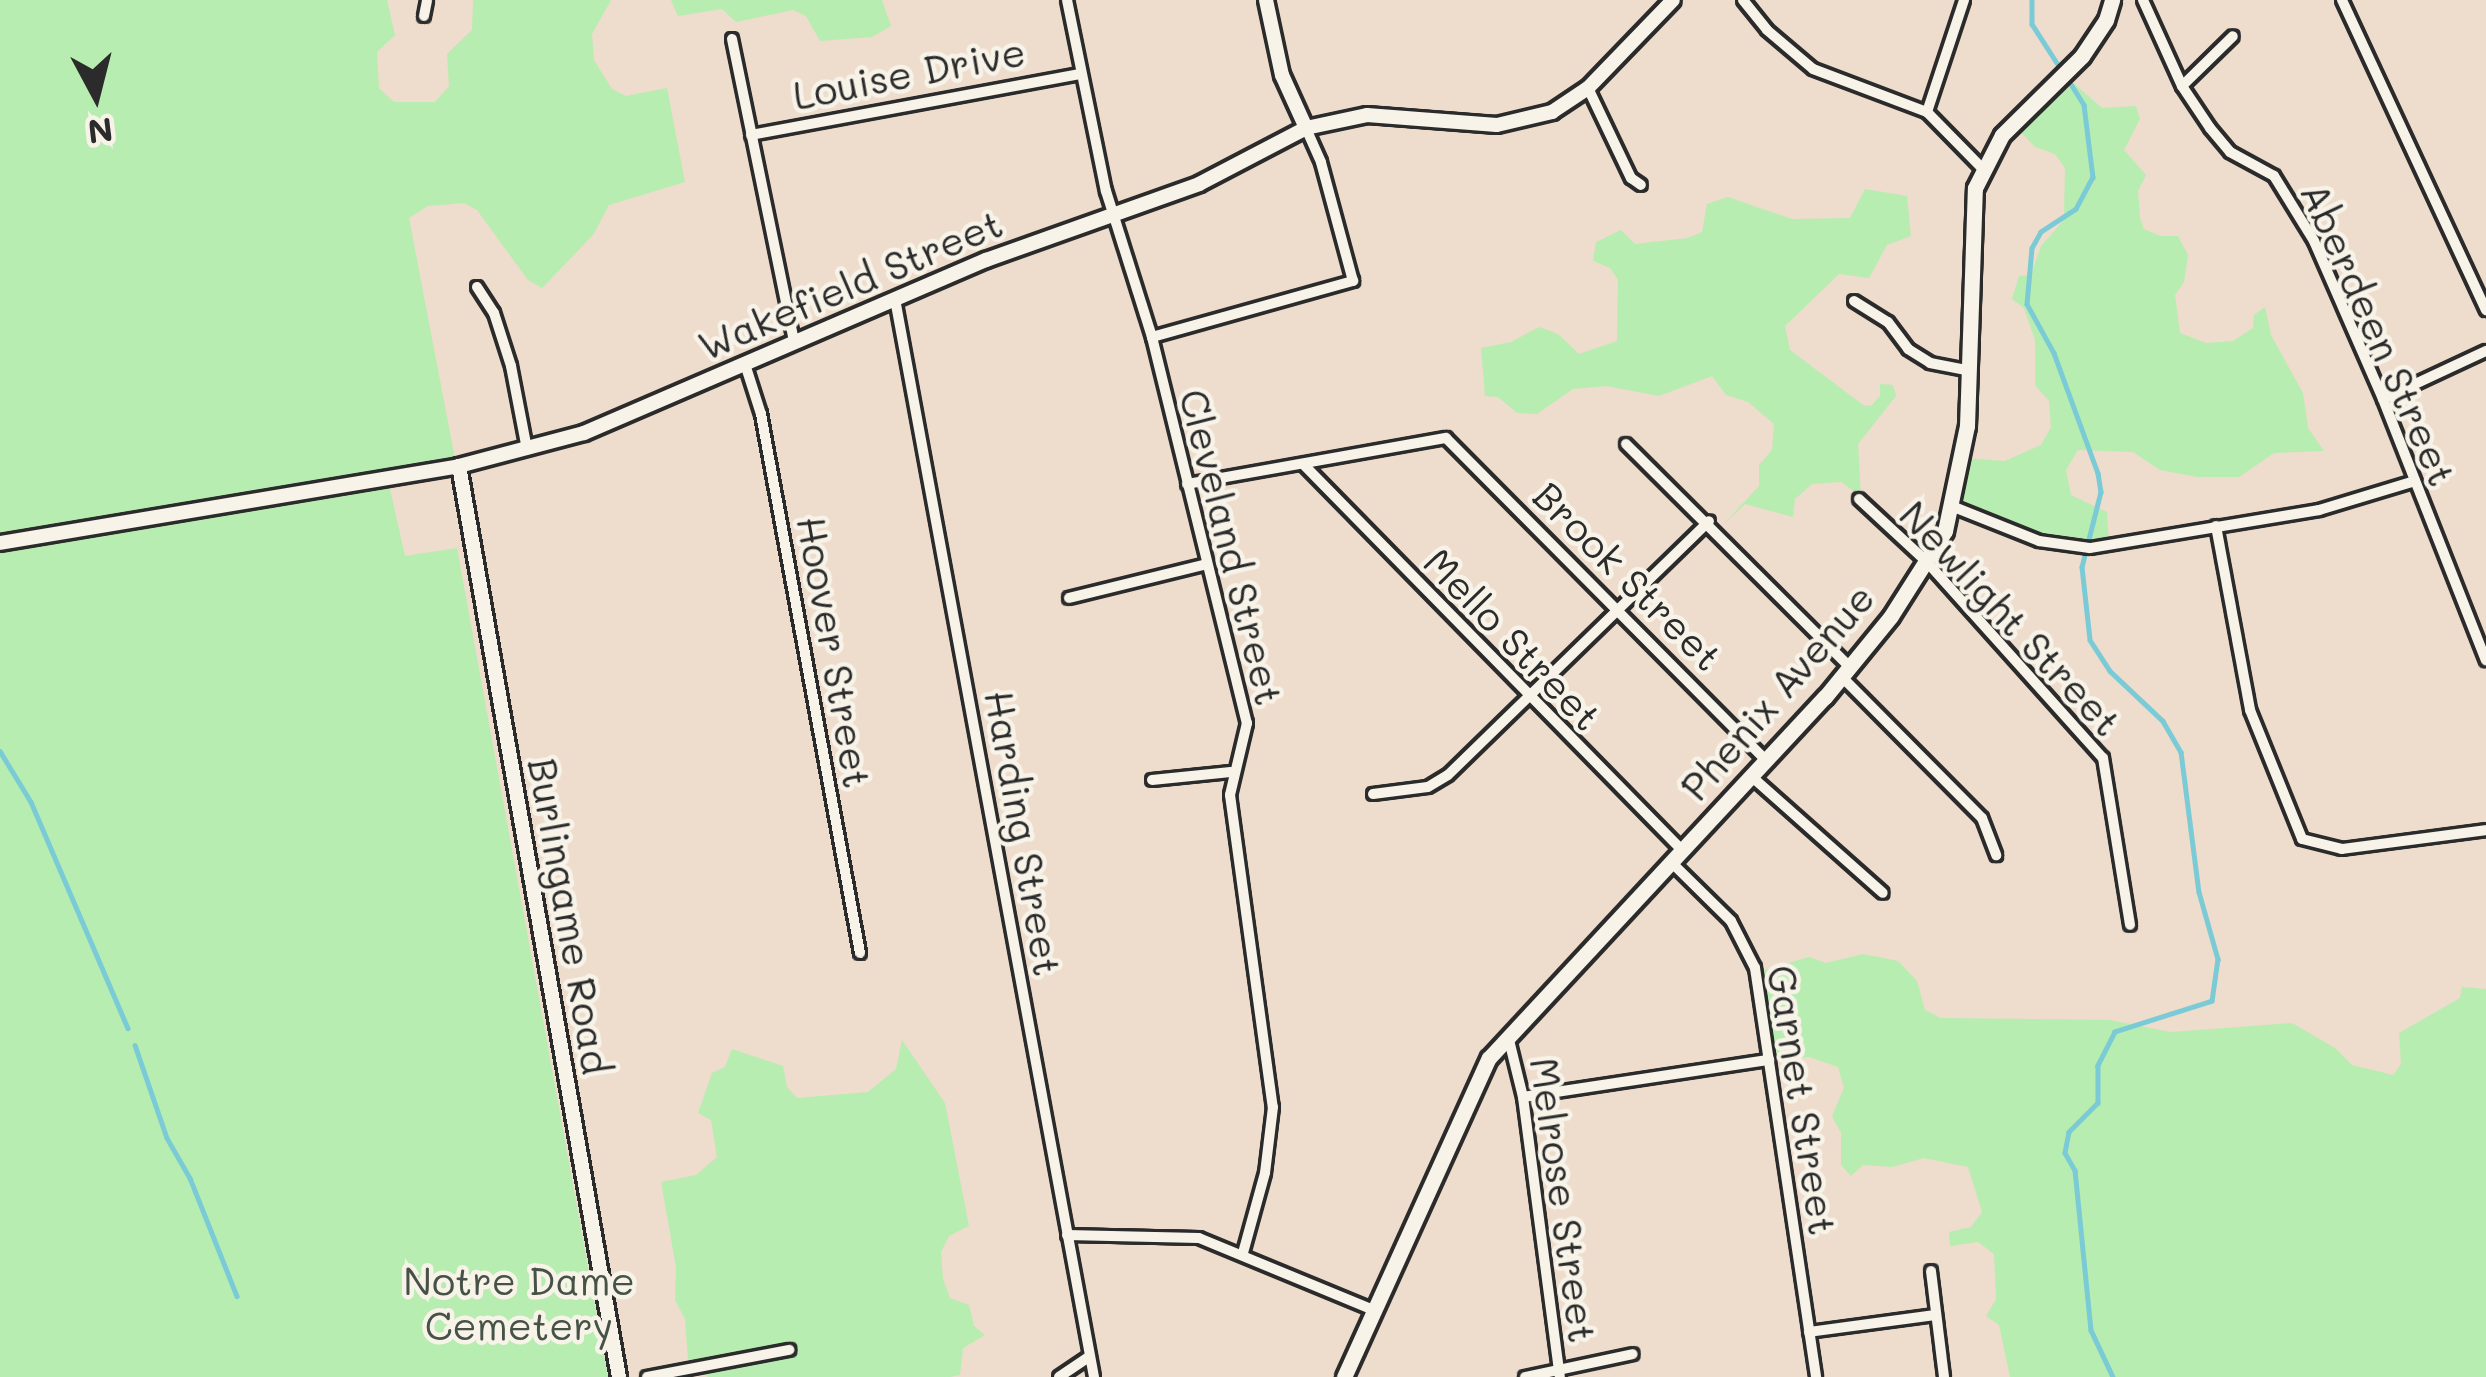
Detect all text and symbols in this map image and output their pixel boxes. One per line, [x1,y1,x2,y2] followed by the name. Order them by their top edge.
[789,28,1029,118] street label: Louise Drive
[36,36,156,156] north arrow
[85,109,116,155] text: N
[2291,175,2467,493] street label: Aberdeen Street
[691,199,1009,369] street label: Wakefield Street
[1170,384,1294,710] street label: Cleveland Street
[1524,472,1732,680] street label: Brook Street
[1890,491,2132,745] street label: Newlight Street
[788,513,882,791] street label: Hoover Street
[1415,538,1611,740] street label: Mello Street
[1671,574,1883,810] street label: Phenix Avenue
[976,687,1072,979] street label: Harding Street
[519,754,621,1078] street label: Burlingame Road
[1759,962,1847,1238] street label: Garnet Street
[1521,1054,1607,1346] street label: Melrose Street
[403,1258,635,1349] park label: Notre Dame Cemetery

